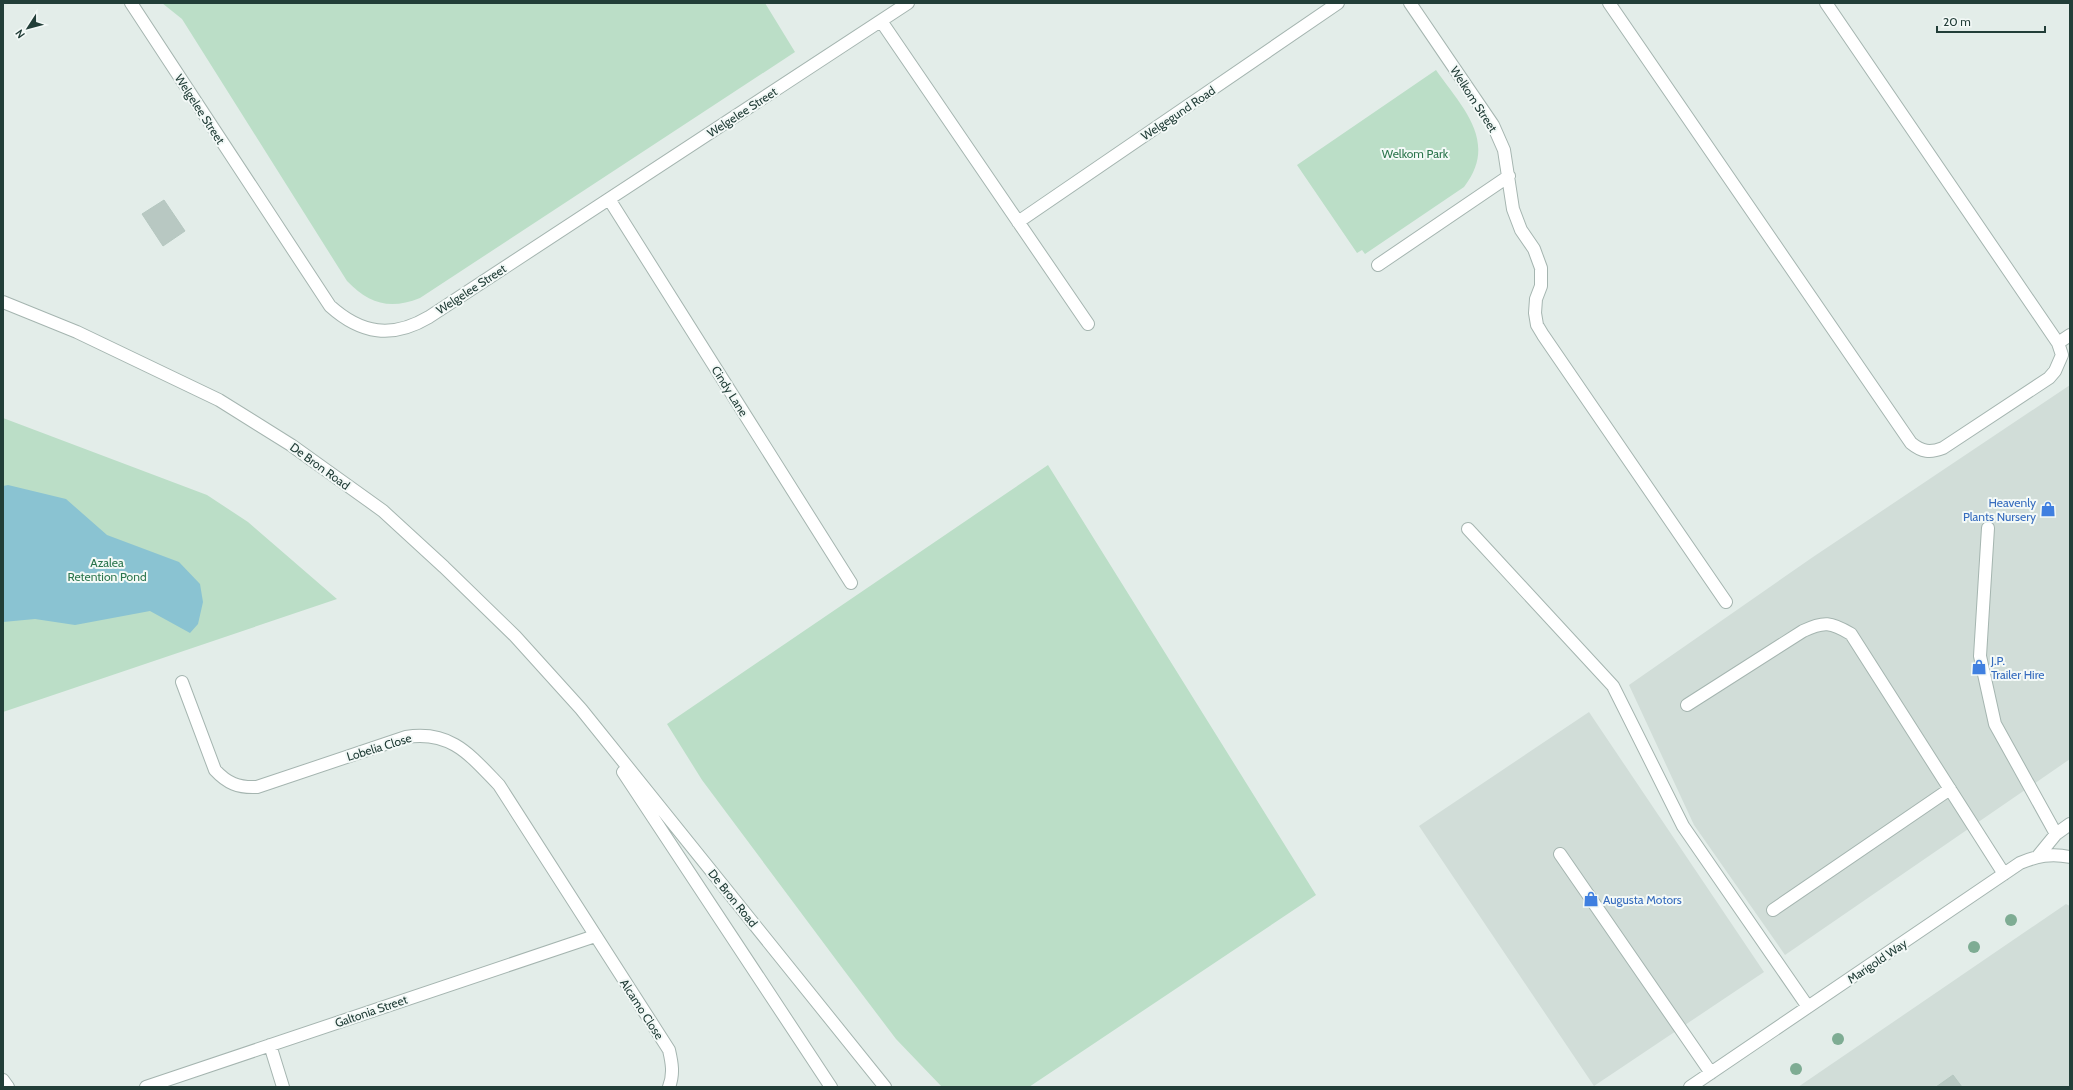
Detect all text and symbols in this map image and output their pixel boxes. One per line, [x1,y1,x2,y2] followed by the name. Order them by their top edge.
[8,8,48,48] north arrow
[1937,8,2045,34] scale bar
[1943,14,1971,29] text: 20 m
[12,27,28,41] text: N
[1447,63,1501,135] street label: Welkom Street
[172,71,228,147] street label: Welgelee Street
[1138,83,1218,143] street label: Welgegund Road
[704,84,780,140] street label: Welgelee Street
[1382,146,1449,161] park label: Welkom Park
[433,261,509,317] street label: Welgelee Street
[709,363,751,419] street label: Cindy Lane
[287,439,353,493] street label: De Bron Road
[1963,495,2036,524] place label: Heavenly Plants Nursery
[2039,500,2057,518] shop icon: Heavenly Plants Nursery
[67,555,147,584] park label: Azalea Retention Pond
[1990,653,2044,682] place label: J.P. Trailer Hire
[1970,658,1988,676] shop icon: J.P. Trailer Hire
[345,730,413,764] street label: Lobelia Close
[705,866,761,930] street label: De Bron Road
[1582,890,1600,908] shop icon: Augusta Motors
[1603,892,1682,907] place label: Augusta Motors
[1844,936,1910,986] street label: Marigold Way
[617,976,667,1042] street label: Alcamo Close
[333,992,409,1030] street label: Galtonia Street

